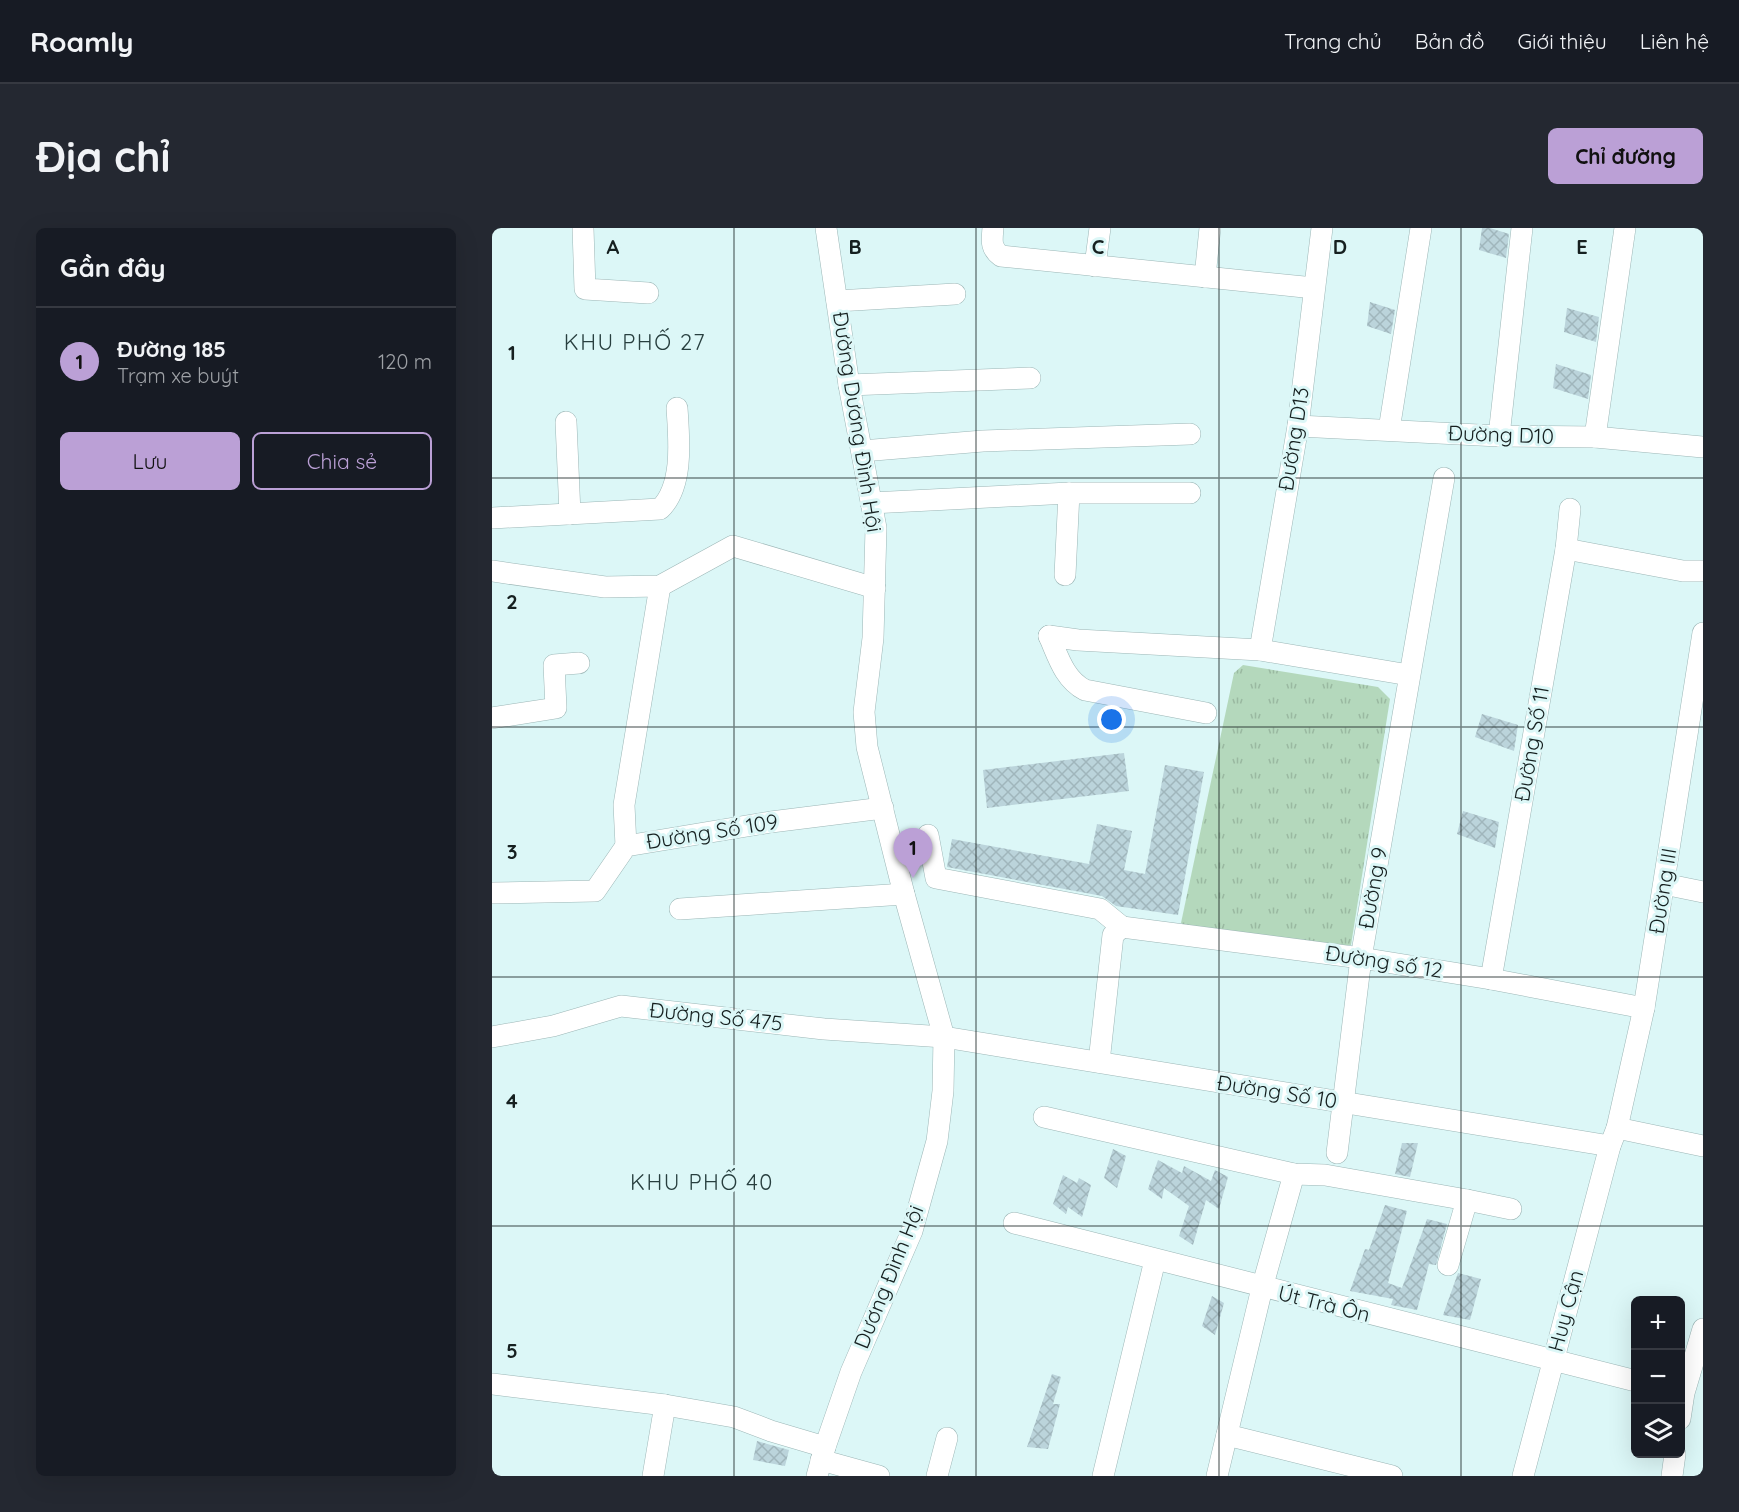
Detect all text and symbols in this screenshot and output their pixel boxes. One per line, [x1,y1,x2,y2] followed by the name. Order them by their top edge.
[30,24,134,59] text: Roamly
[1284,28,1382,54] text: Trang chủ
[1415,28,1484,54] text: Bản đồ
[1517,28,1607,54] text: Giới thiệu
[1640,28,1709,54] text: Liên hệ
[1548,128,1703,184] button: Chỉ đường
[36,130,170,183] text: Địa chỉ
[607,234,620,259] text: A
[848,234,862,259] text: B
[1092,234,1105,259] text: C
[1333,234,1347,259] text: D
[1576,234,1588,259] text: E
[60,251,165,284] text: Gần đây
[828,310,888,534] street label: Đường Dương Đình Hội
[564,328,706,356] district label: KHU PHỐ 27
[117,335,226,363] text: Đường 185
[508,340,516,365] text: 1
[76,349,83,374] text: 1
[378,349,432,374] text: 120 m
[117,363,239,388] text: Trạm xe buýt
[1272,385,1314,493] street label: Đường D13
[1448,419,1554,449] street label: Đường D10
[60,432,240,490] button: Lưu
[252,432,432,490] button: Chia sẻ
[506,589,518,614] text: 2
[1508,684,1554,803] street label: Đường Số 11
[1097,705,1126,734] your location
[644,808,780,854] street label: Đường Số 109
[894,828,932,878] pin: 1
[507,839,517,864] text: 3
[1352,845,1392,931] street label: Đường 9
[1642,846,1682,936] street label: Đường III
[1324,939,1445,983] street label: Đường số 12
[648,996,784,1036] street label: Đường Số 475
[1215,1069,1339,1113] street label: Đường Số 10
[506,1088,518,1113] text: 4
[630,1168,774,1196] district label: KHU PHỐ 40
[847,1201,929,1352] street label: Dương Đình Hội
[1542,1267,1588,1354] street label: Huy Cận
[1276,1279,1373,1327] street label: Út Trà Ôn
[1631,1296,1685,1458] map controls
[1631,1296,1685,1350] button: +
[506,1338,518,1363] text: 5
[1631,1350,1685,1404] button: −
[1631,1404,1685,1458] button: layers

